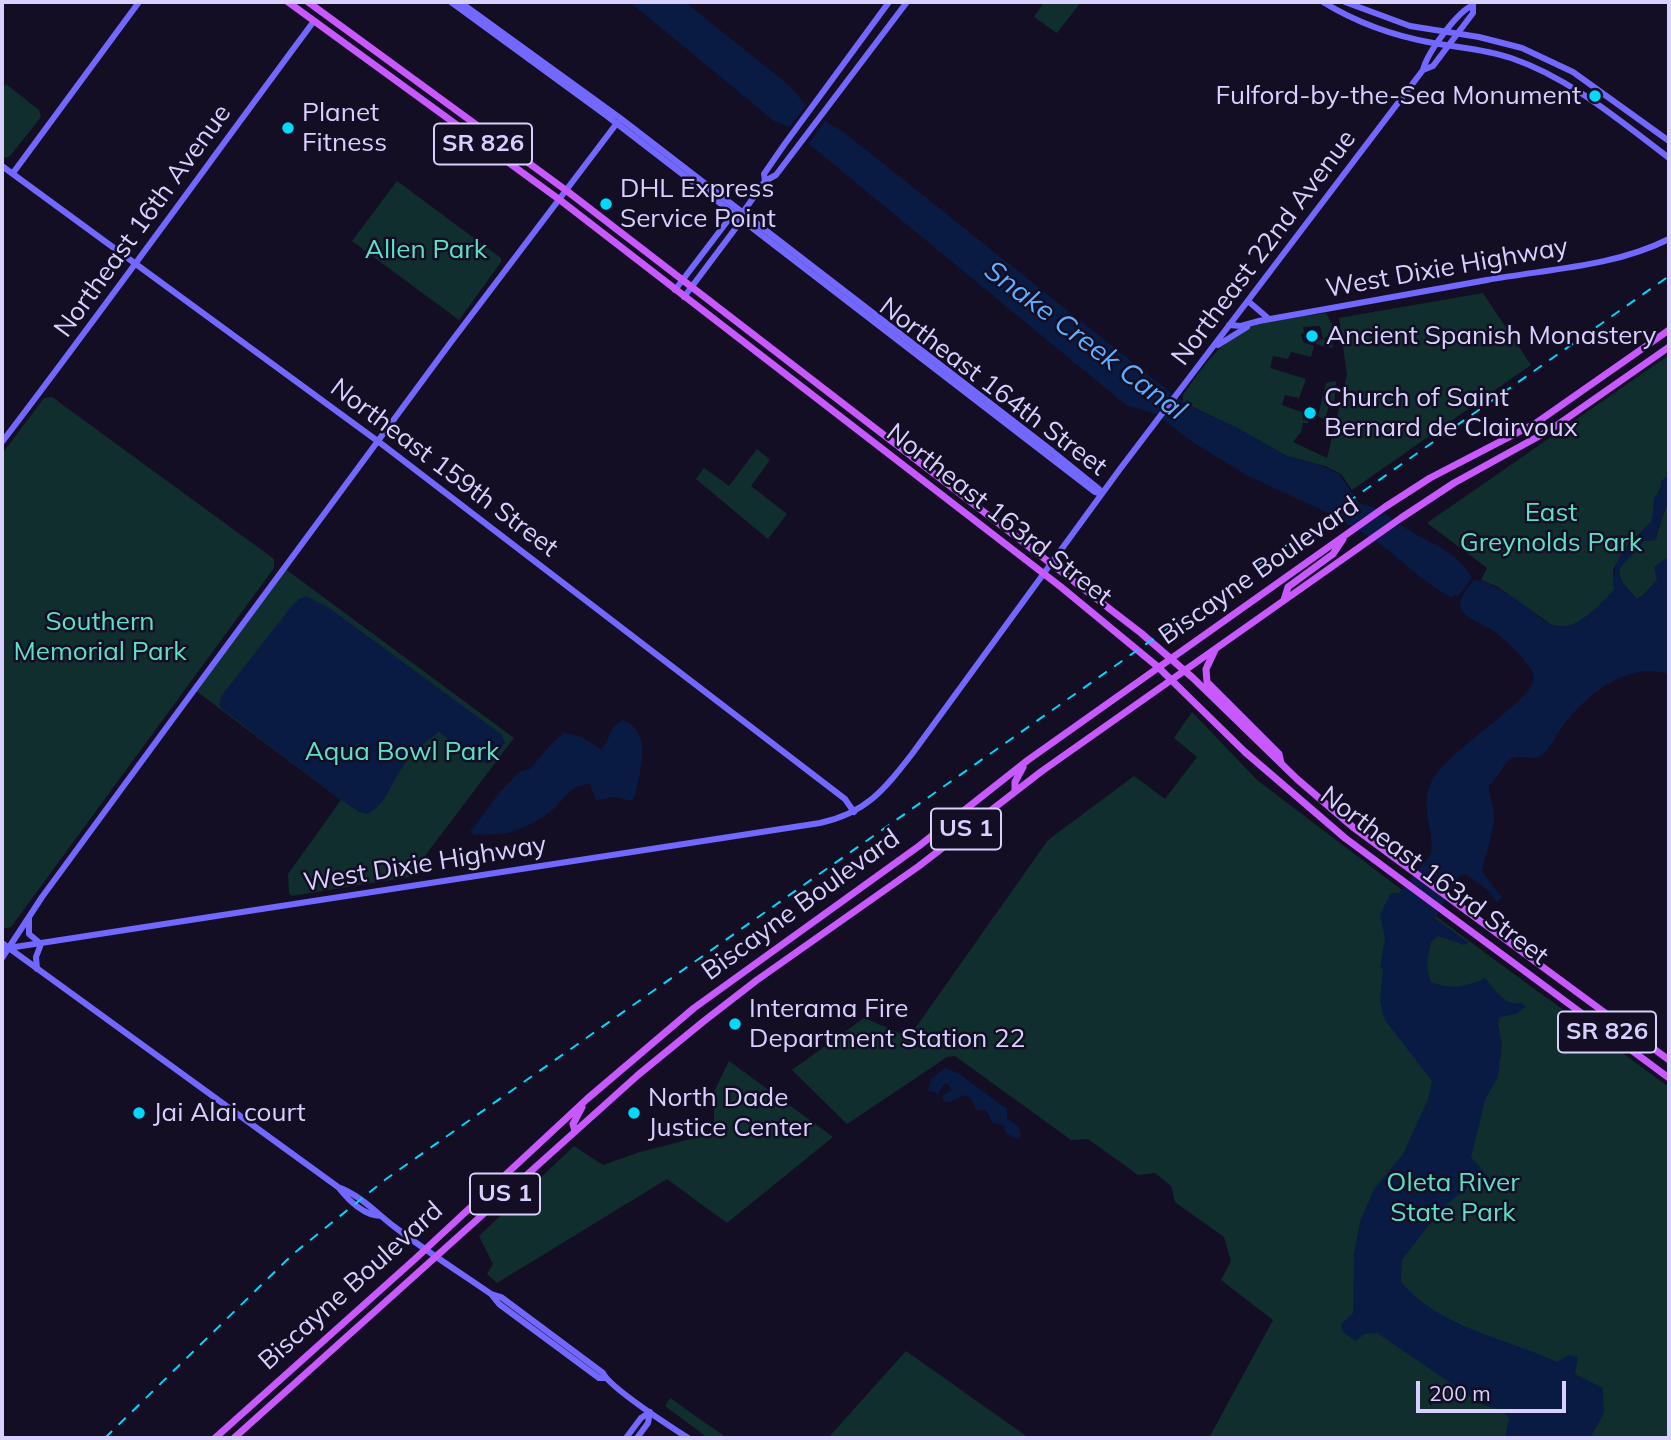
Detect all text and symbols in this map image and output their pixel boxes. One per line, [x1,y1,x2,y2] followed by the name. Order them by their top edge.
[1216,80,1581,112] place label: Fulford-by-the-Sea Monument
[1587,88,1603,104] marker: Fulford-by-the-Sea Monument
[302,97,387,158] place label: Planet Fitness
[48,99,238,343] street label: Northeast 16th Avenue
[280,120,296,136] marker: Planet Fitness
[434,124,532,164] road number: SR 826
[1165,124,1363,372] street label: Northeast 22nd Avenue
[620,173,776,234] place label: DHL Express Service Point
[598,196,614,212] marker: DHL Express Service Point
[1323,231,1571,305] street label: West Dixie Highway
[365,234,487,266] park label: Allen Park
[977,254,1193,428] water label: Snake Creek Canal
[873,291,1113,483] street label: Northeast 164th Street
[1326,320,1656,352] place label: Ancient Spanish Monastery
[1304,328,1320,344] marker: Ancient Spanish Monastery
[324,372,564,564] street label: Northeast 159th Street
[1324,382,1578,444] place label: Church of Saint Bernard de Clairvoux
[1302,405,1318,421] marker: Church of Saint Bernard de Clairvoux
[880,417,1118,613] street label: Northeast 163rd Street
[1153,490,1365,652] street label: Biscayne Boulevard
[1460,497,1642,558] park label: East Greynolds Park
[13,606,187,668] park label: Southern Memorial Park
[305,736,499,768] park label: Aqua Bowl Park
[1314,780,1554,972] street label: Northeast 163rd Street
[931,808,1001,850] road number: US 1
[696,823,906,987] street label: Biscayne Boulevard
[301,829,549,899] street label: West Dixie Highway
[749,993,1025,1054] place label: Interama Fire Department Station 22
[1558,1012,1656,1052] road number: SR 826
[727,1016,743,1032] marker: Interama Fire Department Station 22
[648,1082,812,1144] place label: North Dade Justice Center
[153,1097,306,1129] place label: Jai Alai court
[131,1105,147,1121] marker: Jai Alai court
[626,1105,642,1121] marker: North Dade Justice Center
[1386,1167,1520,1228] park label: Oleta River State Park
[470,1174,540,1214] road number: US 1
[253,1195,449,1377] street label: Biscayne Boulevard
[1419,1366,1570,1410] scale bar
[1429,1380,1491,1406] text: 200 m

